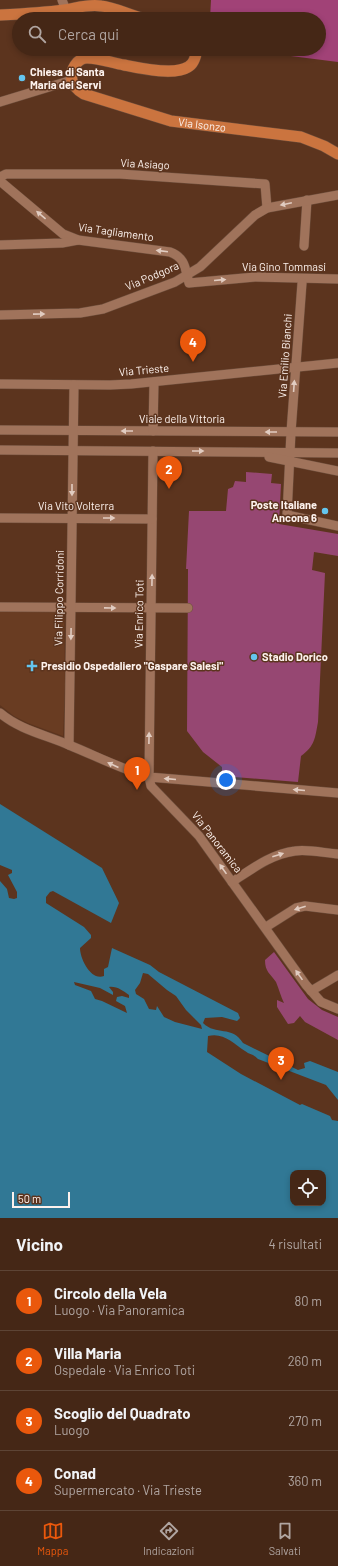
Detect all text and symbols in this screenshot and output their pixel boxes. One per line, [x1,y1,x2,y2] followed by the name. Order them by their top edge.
[12,12,326,56] search box
[26,23,48,45] icon: search
[58,25,119,43] text: Cerca qui
[30,65,105,91] place label: Chiesa di Santa Maria dei Servi
[17,73,27,83] marker: Chiesa di Santa Maria dei Servi
[178,115,227,134] street label: Via Isonzo
[120,156,170,171] street label: Via Asiago
[280,201,292,207] one-way arrow
[36,210,46,219] one-way arrow
[77,220,155,243] street label: Via Tagliamento
[156,248,168,254] one-way arrow
[123,258,181,293] street label: Via Podgora
[242,260,326,273] street label: Via Gino Tommasi
[214,277,226,284] one-way arrow
[33,311,45,318] one-way arrow
[275,313,294,399] street label: Via Emilio Bianchi
[180,329,206,362] pin: 4
[118,361,170,378] street label: Via Trieste
[291,380,298,392] one-way arrow
[139,412,225,425] street label: Viale della Vittoria
[120,428,133,434] one-way arrow
[264,429,277,435] one-way arrow
[192,448,205,454] one-way arrow
[156,456,182,489] pin: 2
[69,484,75,497] one-way arrow
[251,498,317,524] place label: Poste Italiane Ancona 6
[38,499,114,512] street label: Via Vito Volterra
[320,506,330,516] marker: Poste Italiane Ancona 6
[103,515,116,521] one-way arrow
[51,550,66,646] street label: Via Filippo Corridoni
[148,574,155,586] one-way arrow
[131,579,146,648] street label: Via Enrico Toti
[104,605,117,611] one-way arrow
[67,628,74,640] one-way arrow
[262,650,328,663] place label: Stadio Dorico
[249,652,259,662] marker: Stadio Dorico
[41,659,223,672] place label: Presidio Ospedaliero "Gaspare Salesi"
[26,660,38,672] marker: Presidio Ospedaliero "Gaspare Salesi"
[146,731,152,744] one-way arrow
[124,757,150,790] pin: 1
[108,762,119,768] one-way arrow
[216,770,236,790] your location
[164,775,176,782] one-way arrow
[293,787,305,793] one-way arrow
[190,809,245,875] street label: Via Panoramica
[272,852,284,858] one-way arrow
[219,864,227,875] one-way arrow
[293,905,305,911] one-way arrow
[295,970,303,980] one-way arrow
[268,1047,294,1080] pin: 3
[290,1170,326,1206] map controls
[290,1170,326,1206] button: locate
[12,1190,70,1209] scale bar
[18,1192,41,1205] text: 50 m
[16,1234,63,1254] text: Vicino
[269,1236,322,1252] text: 4 risultati
[54,1284,167,1302] text: Circolo della Vela
[27,1293,31,1309] text: 1
[295,1293,322,1309] text: 80 m
[54,1302,185,1318] text: Luogo · Via Panoramica
[54,1344,122,1362] text: Villa Maria
[25,1353,33,1369] text: 2
[288,1353,322,1369] text: 260 m
[54,1362,195,1378] text: Ospedale · Via Enrico Toti
[54,1404,191,1422] text: Scoglio del Quadrato
[25,1413,33,1429] text: 3
[288,1413,322,1429] text: 270 m
[54,1422,89,1438] text: Luogo
[54,1464,96,1482] text: Conad
[25,1473,33,1489] text: 4
[288,1473,322,1489] text: 360 m
[54,1482,202,1498] text: Supermercato · Via Trieste
[37,1520,68,1557] tab: Mappa
[143,1520,194,1557] tab: Indicazioni
[269,1520,301,1557] tab: Salvati

